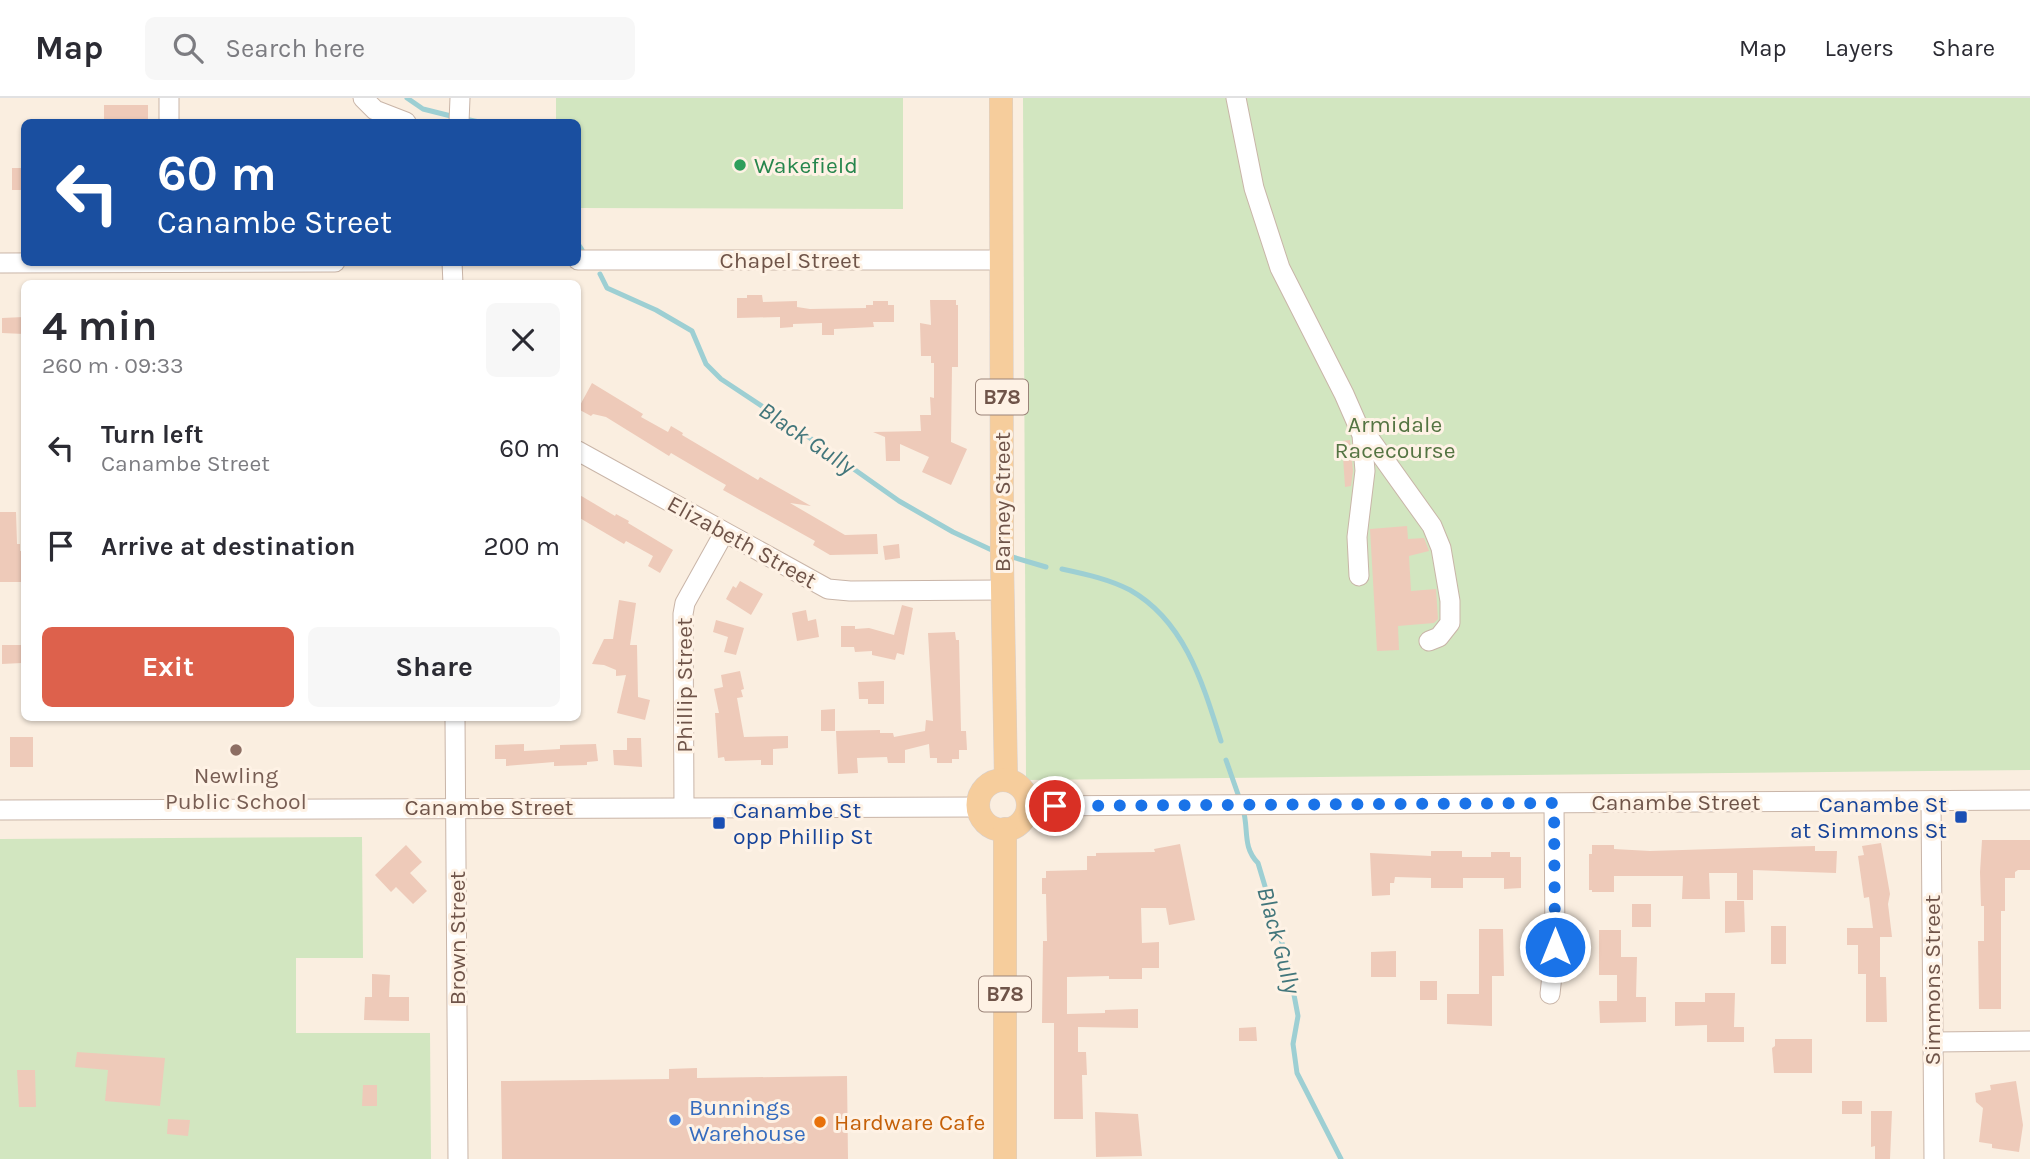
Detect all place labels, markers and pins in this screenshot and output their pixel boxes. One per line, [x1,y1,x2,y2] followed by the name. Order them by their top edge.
[754,152,858,179] place label: Wakefield
[732,157,748,173] marker: Wakefield
[228,742,244,758] marker: Newling Public School
[165,762,307,815] place label: Newling Public School
[1025,776,1085,836] pin
[1790,791,1947,844] place label: Canambe St at Simmons St
[733,797,873,850] place label: Canambe St opp Phillip St
[1953,809,1969,825] marker: Canambe St at Simmons St
[711,815,727,831] marker: Canambe St opp Phillip St
[689,1094,806,1147] place label: Bunnings Warehouse
[834,1109,985,1136] place label: Hardware Cafe
[667,1112,683,1128] marker: Bunnings Warehouse
[812,1114,828,1130] marker: Hardware Cafe

